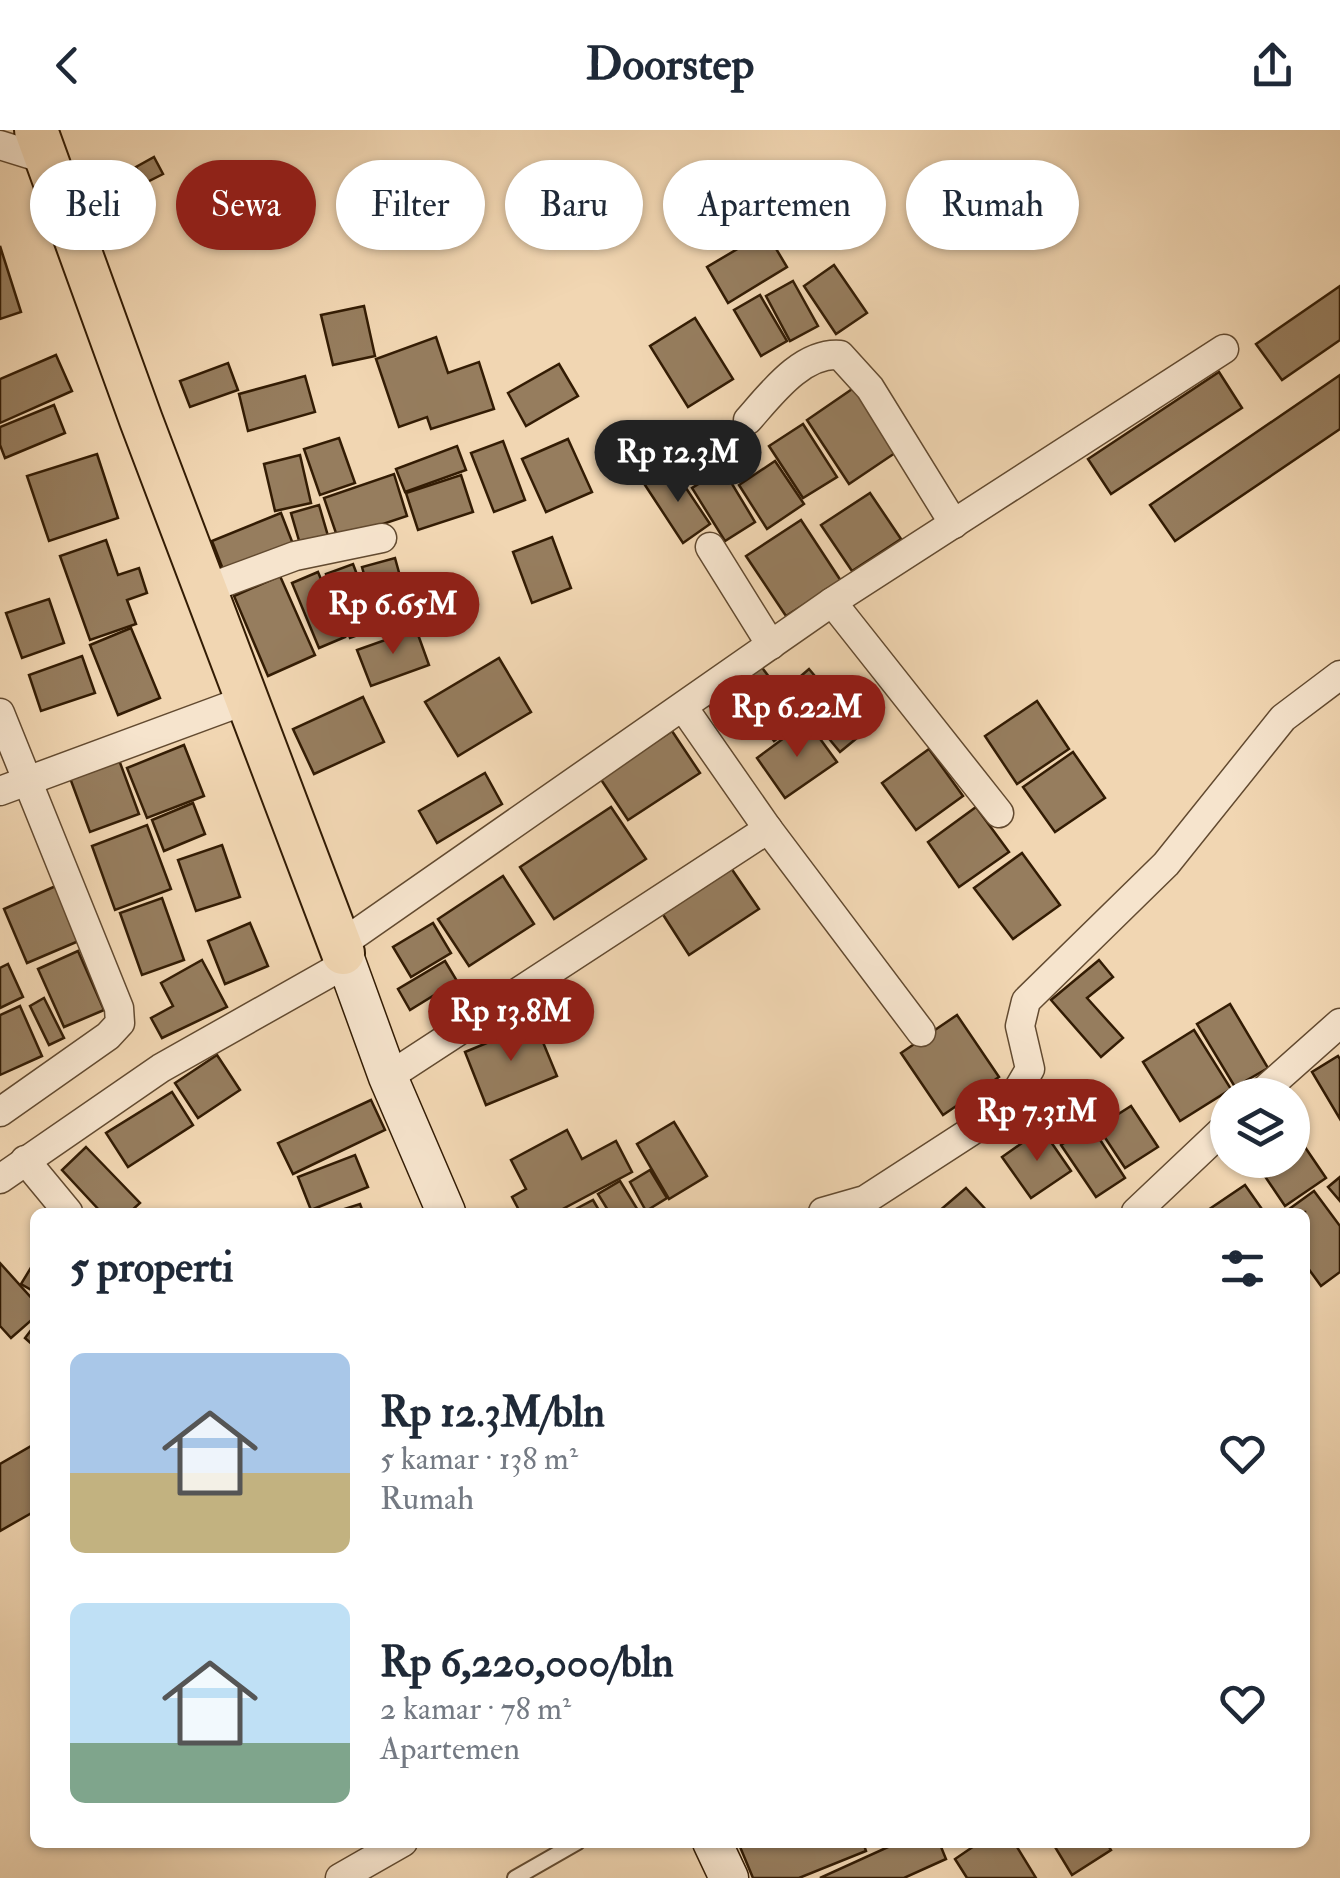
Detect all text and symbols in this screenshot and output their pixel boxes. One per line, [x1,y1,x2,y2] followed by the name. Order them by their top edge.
[586,37,754,93] text: Doorstep
[40,38,95,93] icon: back
[1245,38,1300,93] icon: share
[30,160,156,250] chip: Beli
[176,160,316,250] chip: Sewa
[336,160,485,250] chip: Filter
[505,160,643,250] chip: Baru
[663,160,886,250] chip: Apartemen
[906,160,1079,250] chip: Rumah
[575,420,781,505] pin: Rp 12.3M
[617,432,739,472] text: Rp 12.3M
[290,572,496,657] pin: Rp 6.65M
[328,584,458,624] text: Rp 6.65M
[694,675,900,760] pin: Rp 6.22M
[731,687,863,727] text: Rp 6.22M
[408,979,614,1064] pin: Rp 13.8M
[450,991,572,1031] text: Rp 13.8M
[1210,1078,1310,1178] map controls
[1210,1078,1310,1178] button: layers
[934,1079,1140,1164] pin: Rp 7.31M
[977,1091,1097,1131] text: Rp 7.31M
[1215,1241,1270,1296] icon: filters
[70,1242,233,1294] text: 5 properti
[380,1387,605,1439] text: Rp 12.3M/bln
[150,1393,270,1513] icon: home
[1215,1426,1270,1481] icon: heart
[380,1439,578,1479] text: 5 kamar · 138 m²
[380,1479,474,1519] text: Rumah
[380,1637,674,1689] text: Rp 6,220,000/bln
[150,1643,270,1763] icon: home
[1215,1676,1270,1731] icon: heart
[380,1689,571,1729] text: 2 kamar · 78 m²
[380,1729,520,1769] text: Apartemen

